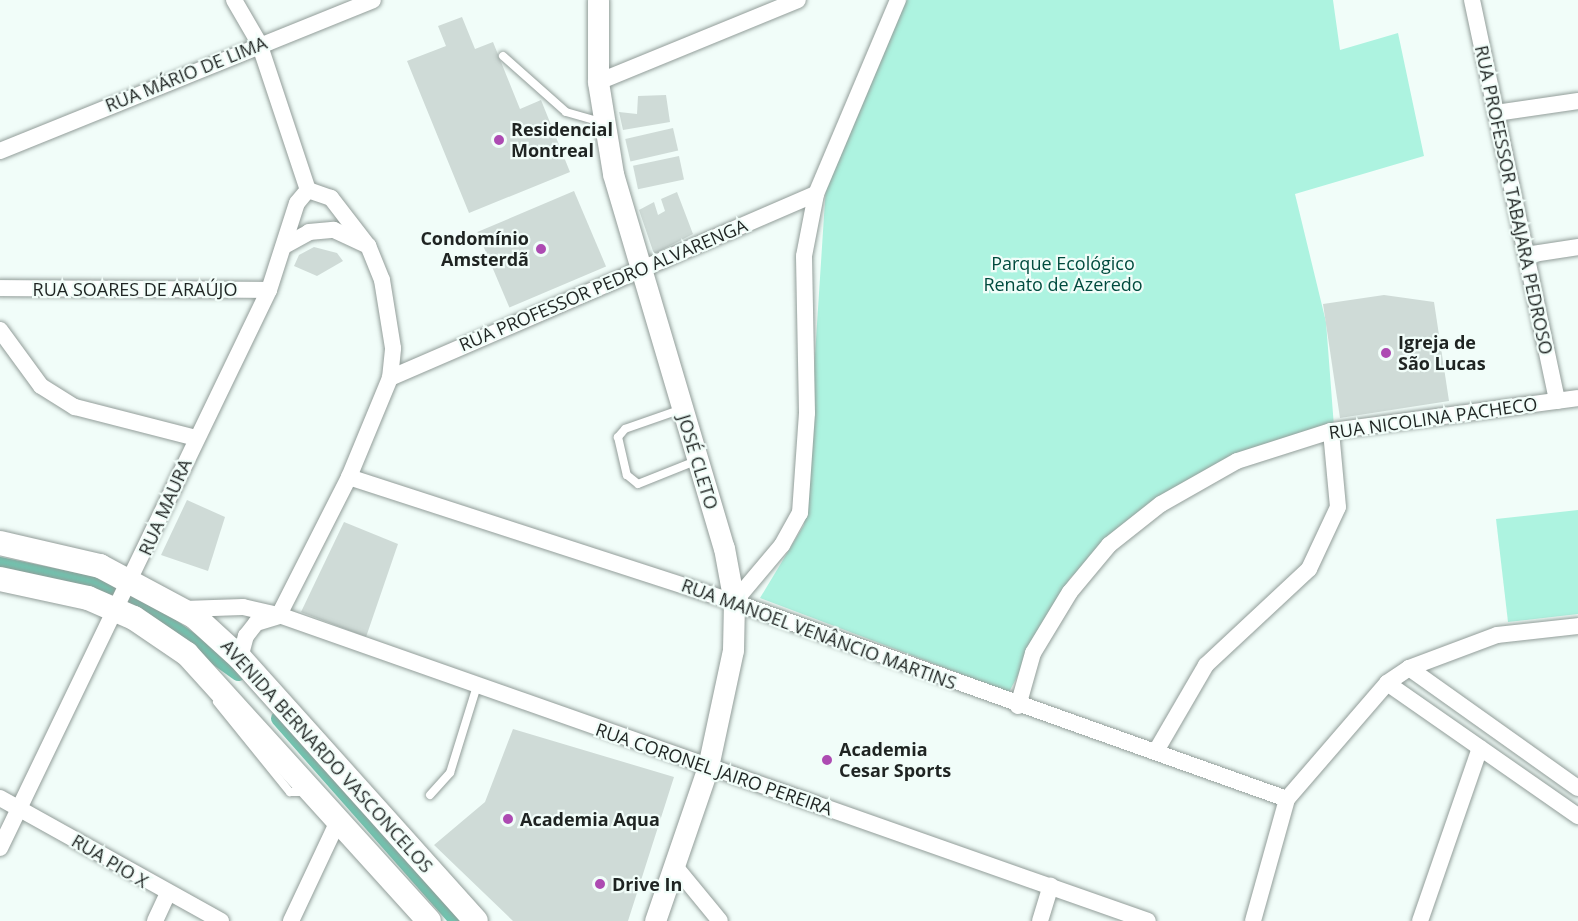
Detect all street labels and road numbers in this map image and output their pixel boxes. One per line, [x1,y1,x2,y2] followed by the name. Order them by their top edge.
[102,32,270,116] street label: RUA MÁRIO DE LIMA
[1471,43,1557,357] street label: RUA PROFESSOR TABAJARA PEDROSO
[456,214,750,356] street label: RUA PROFESSOR PEDRO ALVARENGA
[33,278,237,300] street label: RUA SOARES DE ARAÚJO
[1327,393,1539,443] street label: RUA NICOLINA PACHECO
[673,412,723,512] street label: JOSÉ CLETO
[134,455,196,559] street label: RUA MAURA
[679,574,959,694] street label: RUA MANOEL VENÂNCIO MARTINS
[217,635,437,877] street label: AVENIDA BERNARDO VASCONCELOS
[593,718,835,820] street label: RUA CORONEL JAIRO PEREIRA
[68,830,152,892] street label: RUA PIO X

